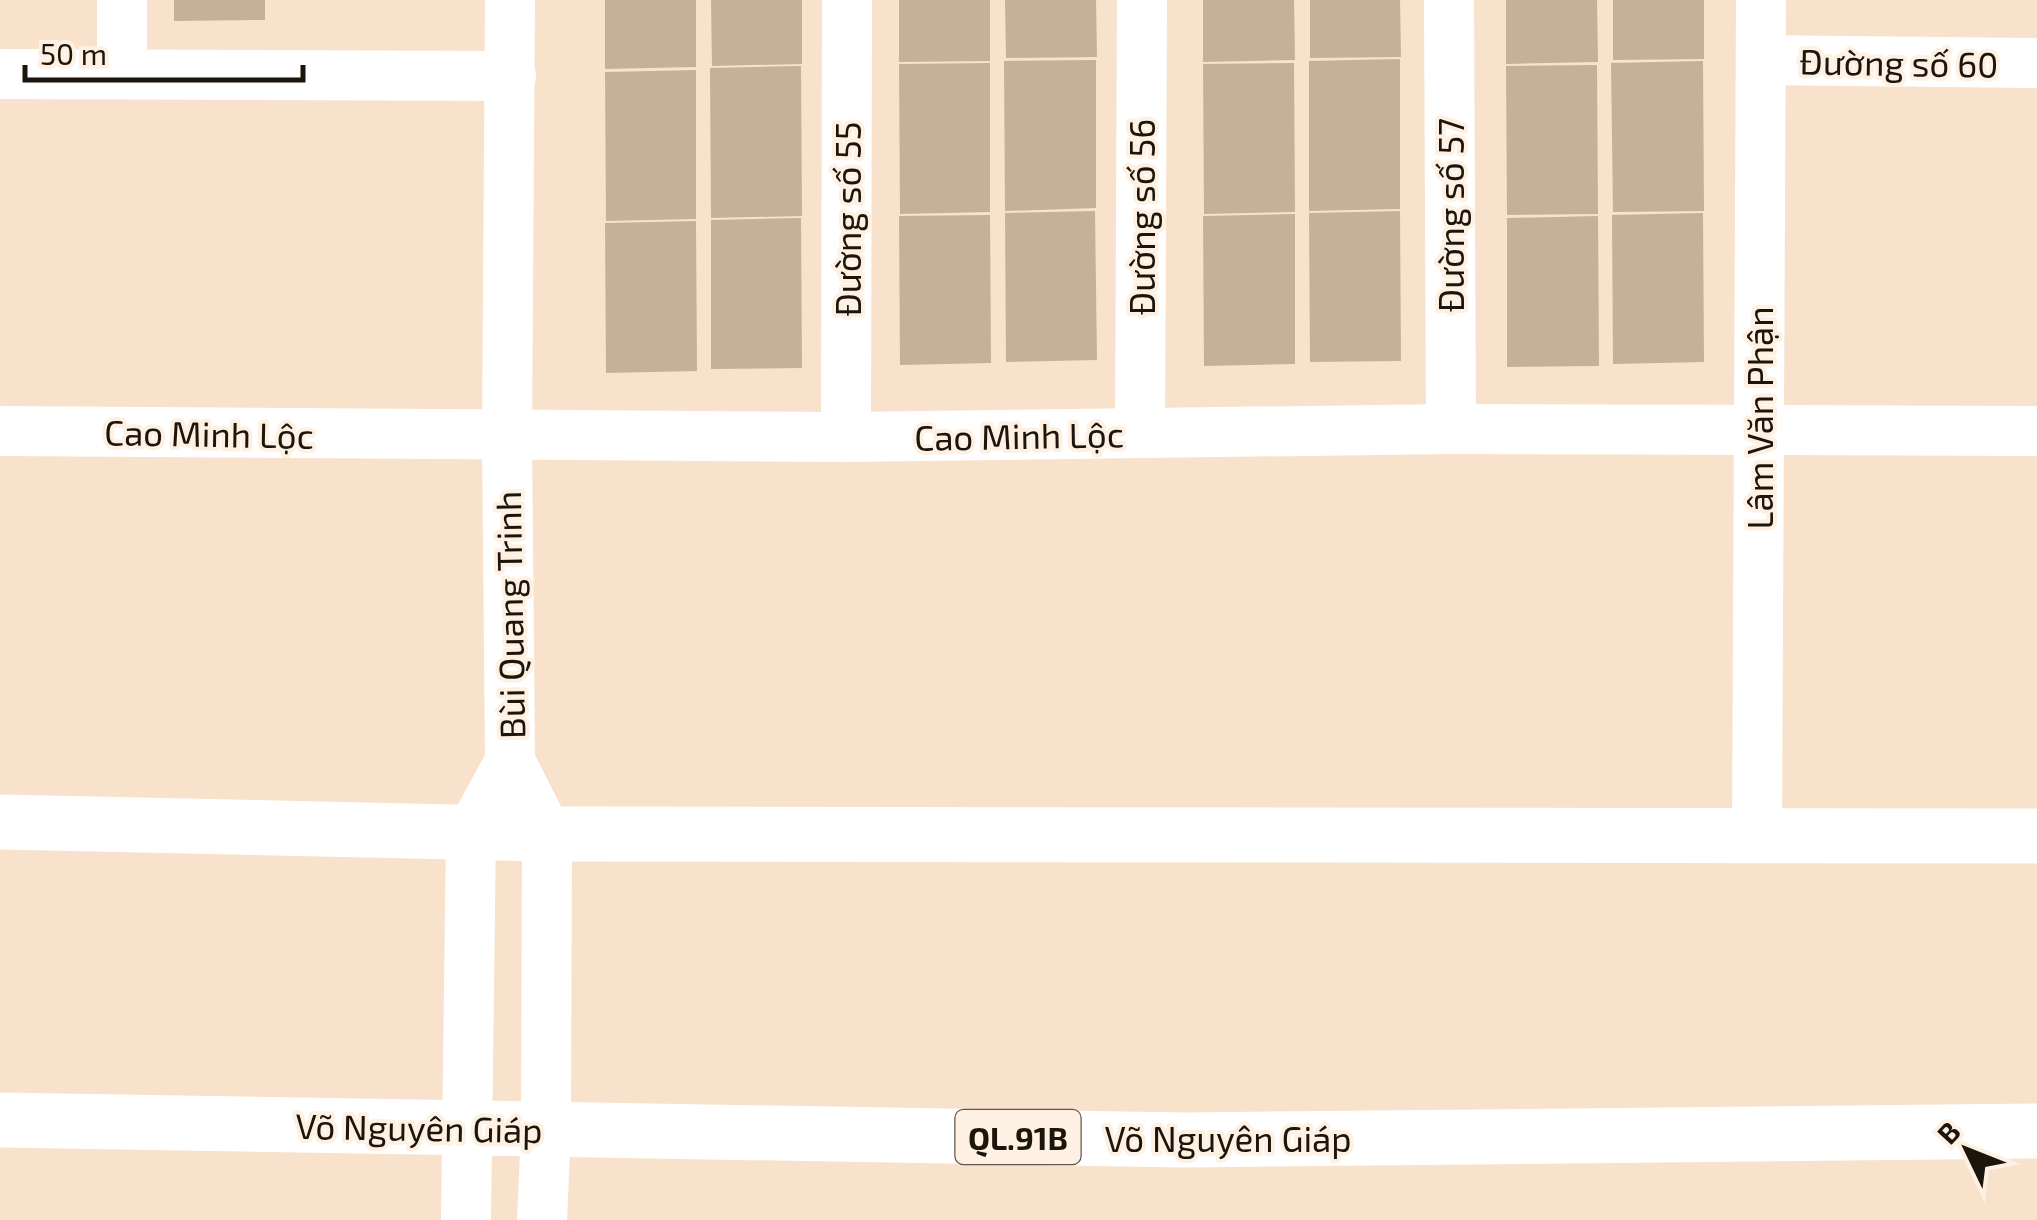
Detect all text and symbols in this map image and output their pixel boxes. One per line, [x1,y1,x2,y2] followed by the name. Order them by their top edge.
[25,20,302,82] scale bar
[40,35,107,71] text: 50 m
[1799,39,1999,85] street label: Đường số 60
[1429,118,1471,312] street label: Đường số 57
[1120,119,1162,315] street label: Đường số 56
[826,121,868,317] street label: Đường số 55
[1738,306,1780,530] street label: Lâm Văn Phận
[104,410,314,456] street label: Cao Minh Lộc
[914,412,1124,458] street label: Cao Minh Lộc
[486,491,532,739] street label: Bùi Quang Trinh
[1917,1100,2017,1200] north arrow
[295,1104,543,1150] street label: Võ Nguyên Giáp
[956,1110,1080,1164] road number: QL.91B
[1929,1114,1967,1150] text: B
[1104,1117,1352,1159] street label: Võ Nguyên Giáp

